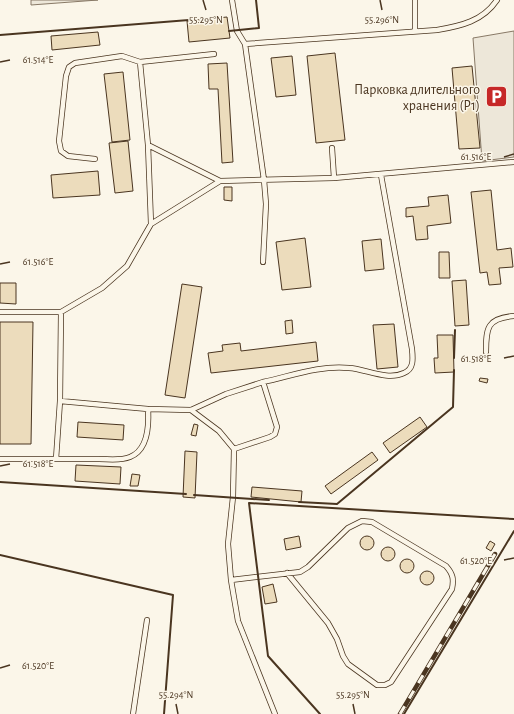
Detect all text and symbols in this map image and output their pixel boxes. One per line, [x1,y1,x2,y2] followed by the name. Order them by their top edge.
[189,15,223,25] text: 55.295°N
[365,15,399,25] text: 55.296°N
[23,55,53,65] text: 61.514°E
[354,83,480,113] place label: Парковка длительного хранения (P1)
[483,84,509,110] parking icon: Парковка длительного хранения (P1)
[461,152,491,162] text: 61.516°E
[23,257,53,267] text: 61.516°E
[461,354,491,364] text: 61.518°E
[23,459,53,469] text: 61.518°E
[460,556,492,566] text: 61.520°E
[22,661,54,671] text: 61.520°E
[159,690,193,700] text: 55.294°N
[336,690,370,700] text: 55.295°N

